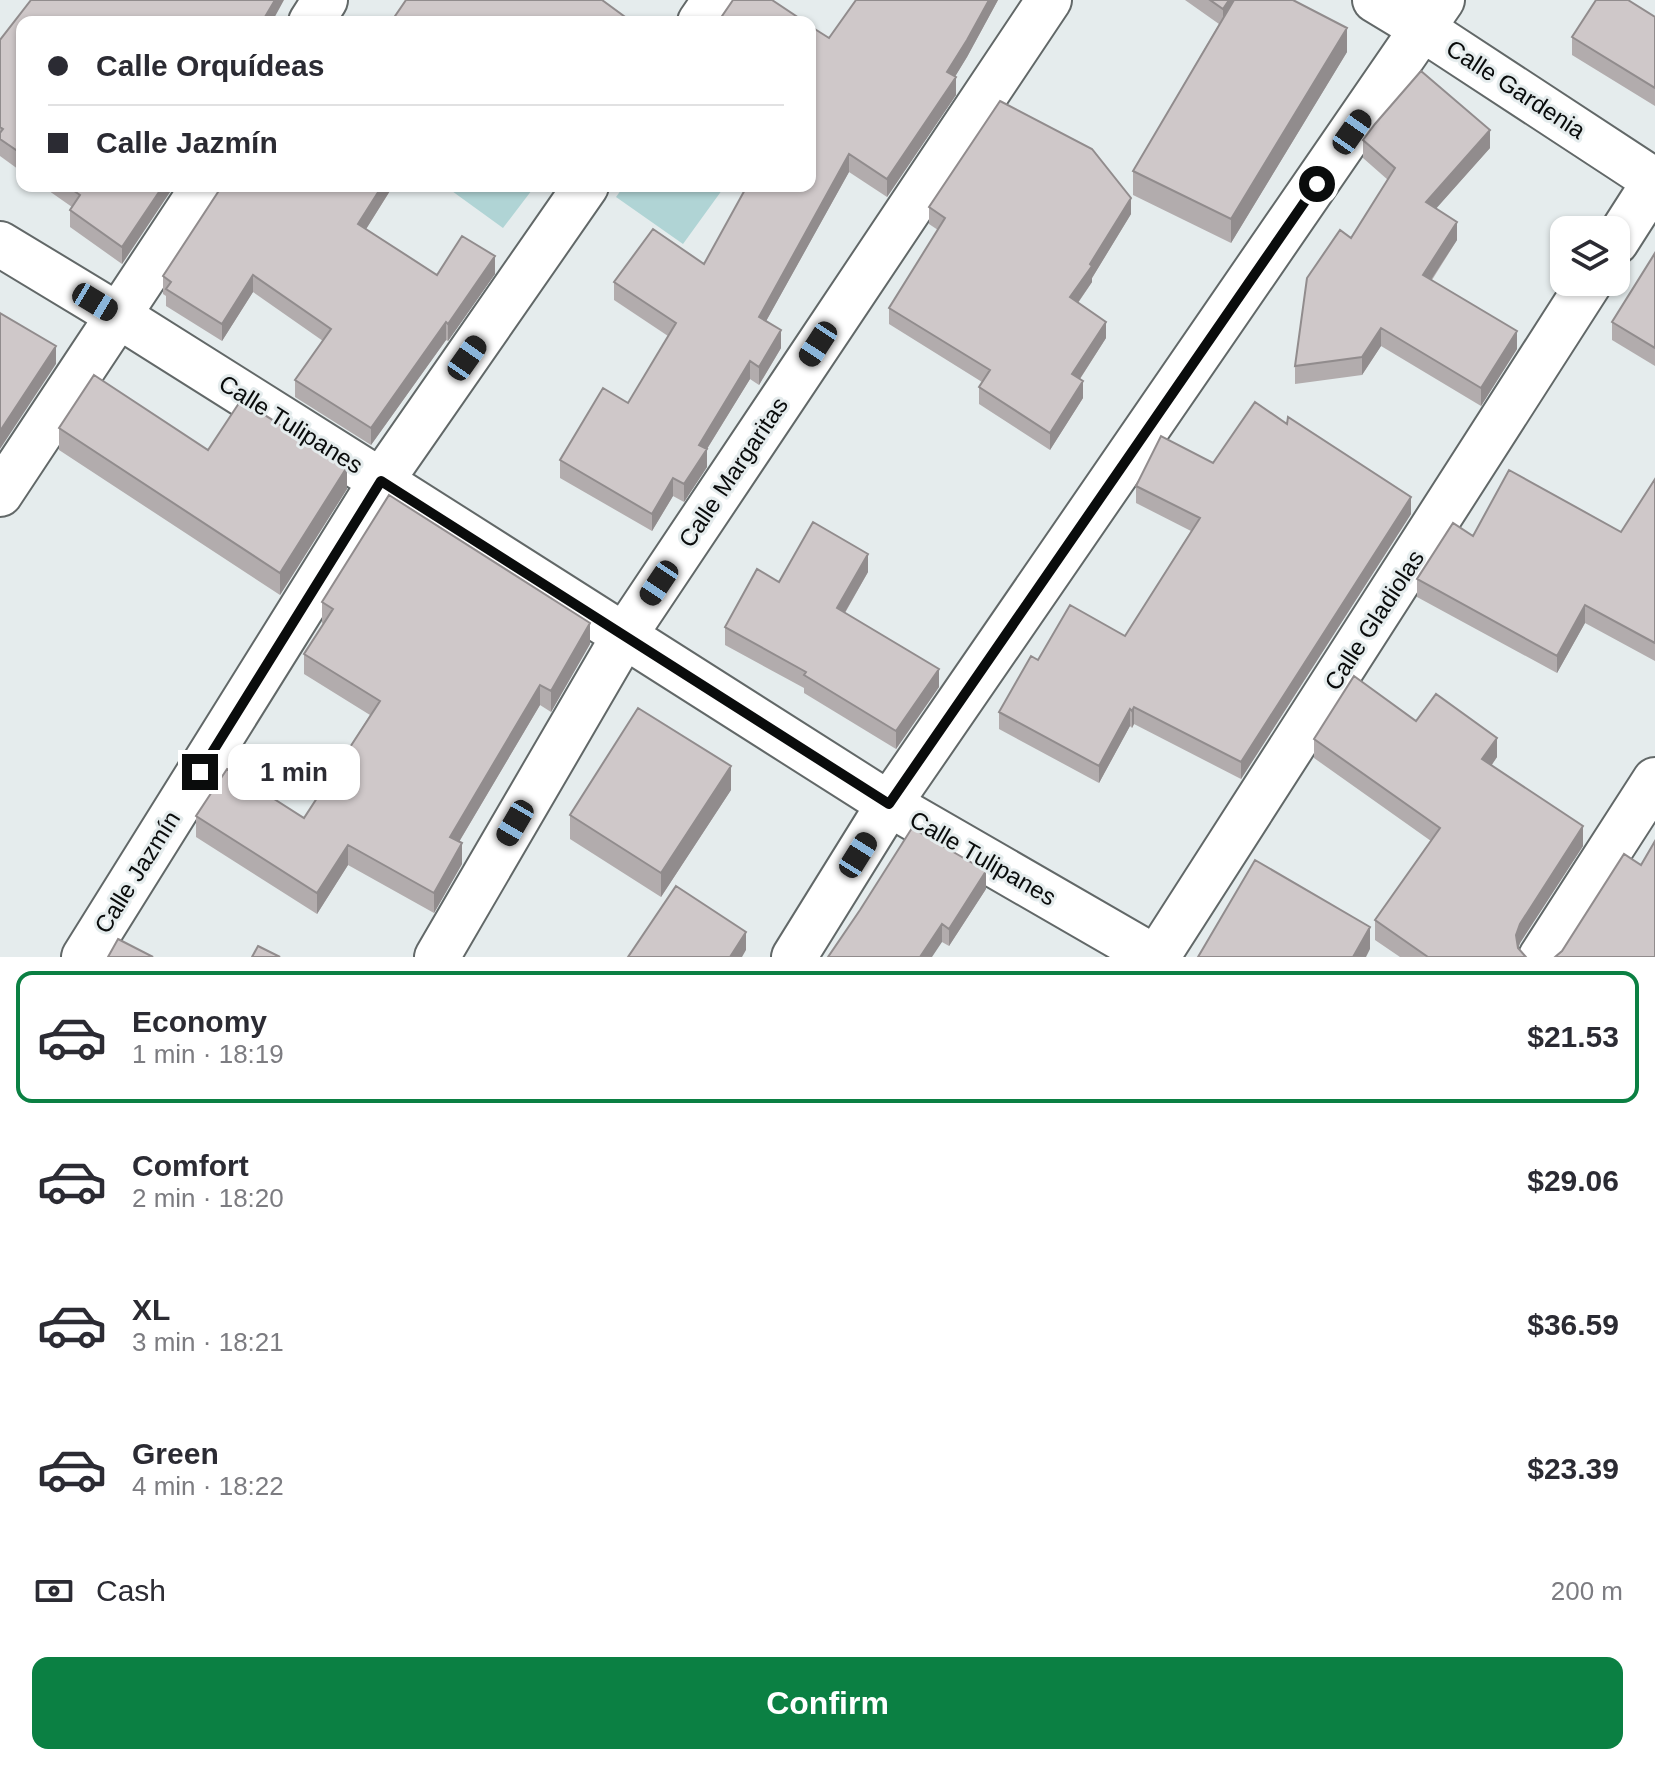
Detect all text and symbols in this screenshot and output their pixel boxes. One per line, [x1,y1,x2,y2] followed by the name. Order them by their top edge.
[1442,34,1591,144] street label: Calle Gardenia
[96,49,324,82] text: Calle Orquídeas
[1328,105,1376,159] car
[96,126,278,159] text: Calle Jazmín
[1299,166,1335,202] route start
[1550,216,1630,296] map controls
[1550,216,1630,296] button: layers
[68,279,122,325] car
[795,317,841,371] car
[443,331,491,385] car
[214,369,368,479] street label: Calle Tulipanes
[673,392,793,552] street label: Calle Margaritas
[1319,545,1429,695] street label: Calle Gladiolas
[636,556,682,610] car
[228,744,360,800] callout: 1 min
[182,754,218,790] route end
[260,757,328,787] text: 1 min
[493,796,537,850] car
[905,805,1061,911] street label: Calle Tulipanes
[89,806,185,938] street label: Calle Jazmín
[835,828,881,882] car
[36,1001,108,1073] icon: car
[132,1005,267,1038] text: Economy
[1527,1020,1619,1053] text: $21.53
[132,1039,284,1069] text: 1 min · 18:19
[36,1145,108,1217] icon: car
[132,1149,249,1182] text: Comfort
[1527,1164,1619,1197] text: $29.06
[132,1183,284,1213] text: 2 min · 18:20
[36,1289,108,1361] icon: car
[132,1293,170,1326] text: XL
[1527,1308,1619,1341] text: $36.59
[132,1327,284,1357] text: 3 min · 18:21
[36,1433,108,1505] icon: car
[132,1437,219,1470] text: Green
[1527,1452,1619,1485] text: $23.39
[132,1471,284,1501] text: 4 min · 18:22
[32,1569,76,1613] icon: cash
[96,1574,166,1607] text: Cash
[1551,1576,1623,1606] text: 200 m
[32,1657,1623,1749] button: Confirm

